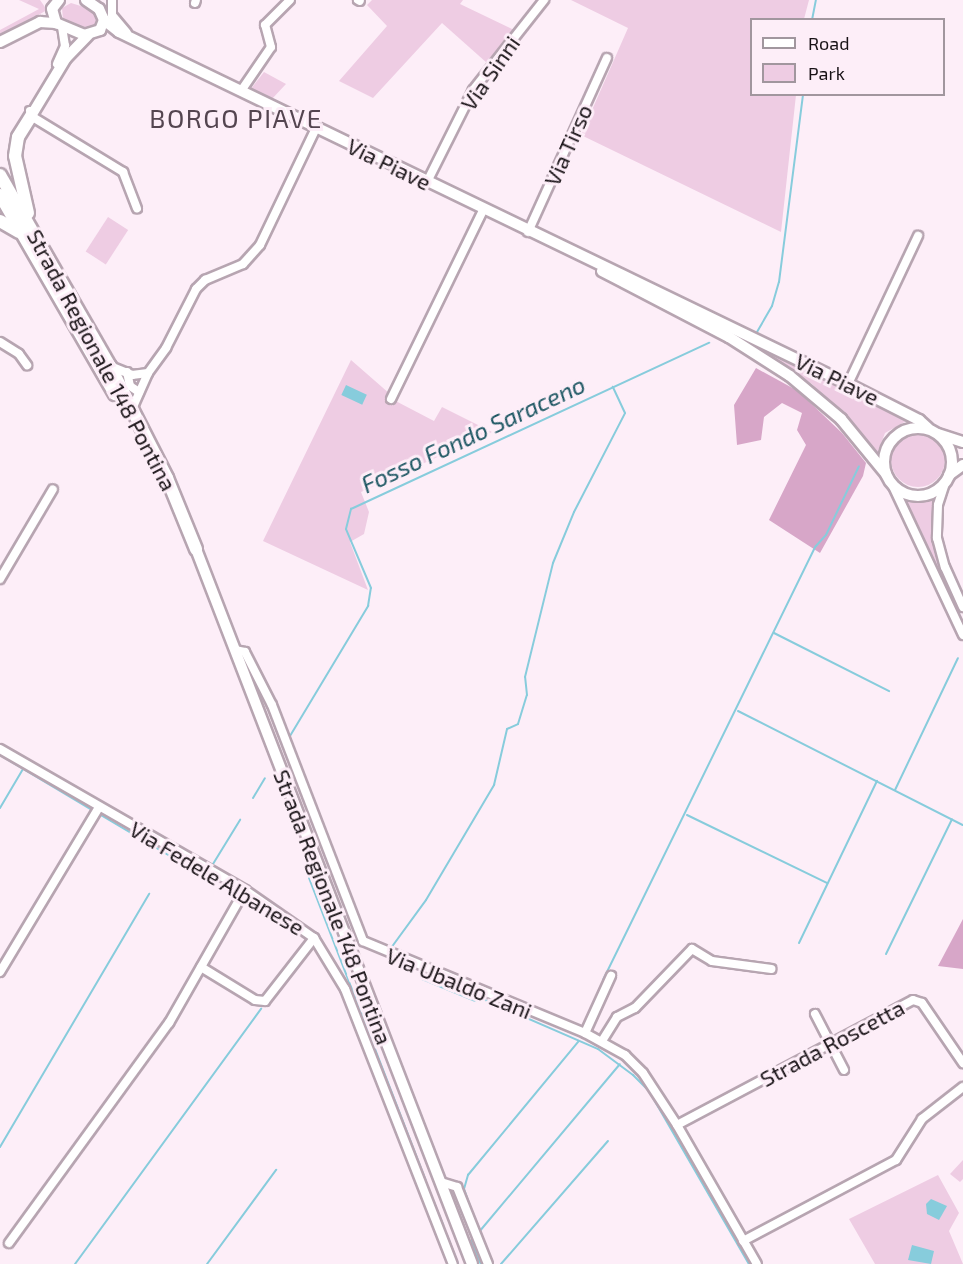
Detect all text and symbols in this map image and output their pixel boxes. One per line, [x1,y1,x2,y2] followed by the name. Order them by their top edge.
[750,18,945,96] legend
[455,31,525,115] street label: Via Sinni
[808,32,849,54] text: Road
[808,62,845,84] text: Park
[538,100,598,190] street label: Via Tirso
[149,102,323,134] district label: BORGO PIAVE
[343,132,435,196] street label: Via Piave
[22,225,182,495] street label: Strada Regionale 148 Pontina
[791,347,883,411] street label: Via Piave
[356,369,590,499] water label: Fosso Fondo Saraceno
[268,766,398,1048] street label: Strada Regionale 148 Pontina
[125,815,309,941] street label: Via Fedele Albanese
[382,942,536,1024] street label: Via Ubaldo Zani
[755,994,909,1092] street label: Strada Roscetta

